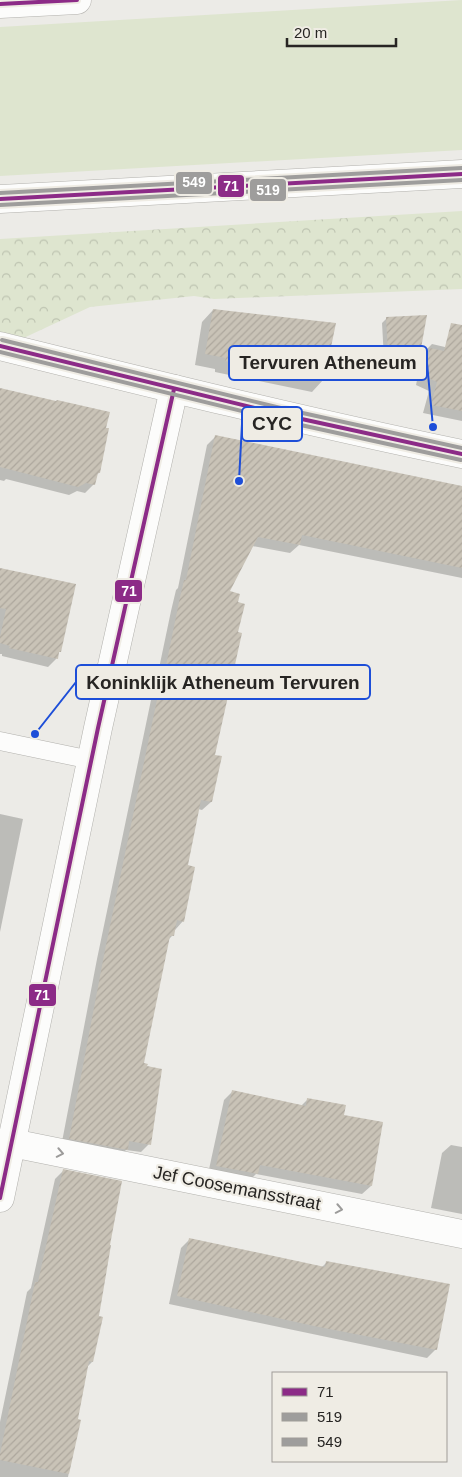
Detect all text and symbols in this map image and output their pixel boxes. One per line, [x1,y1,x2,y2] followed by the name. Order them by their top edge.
[287,15,396,47] scale bar
[294,24,327,41] text: 20 m
[175,171,213,195] line badge: 549
[182,174,206,190] text: 549
[217,174,245,198] line badge: 71
[223,178,239,194] text: 71
[249,178,287,202] line badge: 519
[256,182,280,198] text: 519
[229,346,427,380] callout: Tervuren Atheneum
[239,352,417,373] text: Tervuren Atheneum
[242,407,302,441] callout: CYC
[252,413,292,434] text: CYC
[114,579,143,603] line badge: 71
[121,583,137,599] text: 71
[76,665,370,699] callout: Koninklijk Atheneum Tervuren
[86,672,360,693] text: Koninklijk Atheneum Tervuren
[28,983,57,1007] line badge: 71
[34,987,50,1003] text: 71
[56,1147,64,1158] one-way arrow
[152,1162,322,1214] street label: Jef Coosemansstraat
[335,1203,344,1214] one-way arrow
[272,1372,447,1462] legend
[317,1383,334,1400] text: 71
[317,1408,342,1425] text: 519
[317,1433,342,1450] text: 549

